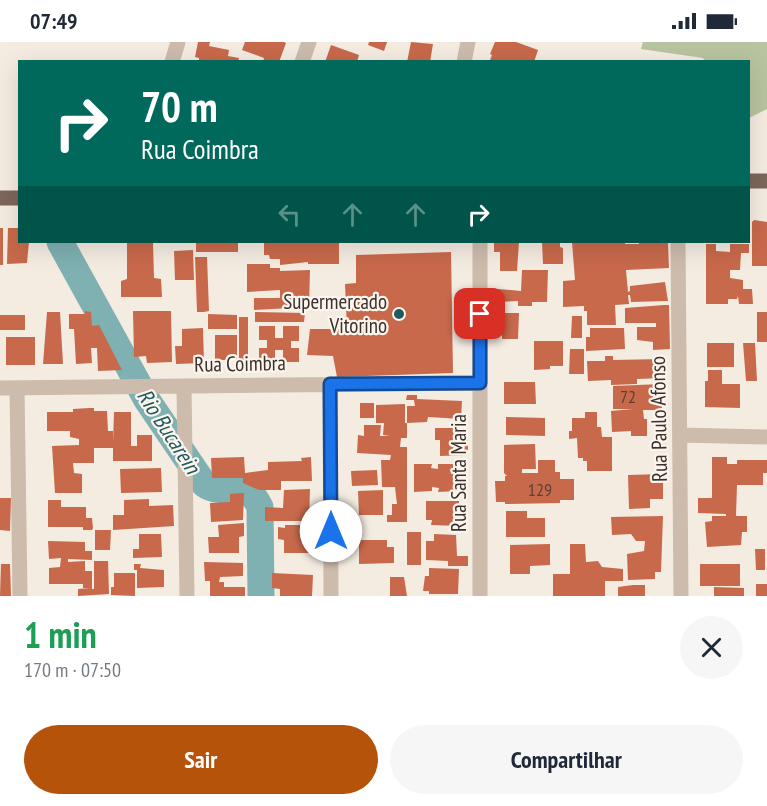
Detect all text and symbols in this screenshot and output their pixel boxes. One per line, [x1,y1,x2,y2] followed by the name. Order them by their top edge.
[30,7,78,35] text: 07:49
[141,79,218,134] text: 70 m
[42,84,120,162] icon: right
[141,132,259,166] text: Rua Coimbra
[273,198,306,231] icon: left
[336,198,369,231] icon: ahead
[399,198,432,231] icon: ahead
[462,198,495,231] icon: right
[283,288,387,339] place label: Supermercado Vitorino
[454,288,505,339] pin
[463,297,496,330] icon: arrive
[392,307,406,321] marker: Supermercado Vitorino
[194,349,286,378] street label: Rua Coimbra
[644,356,673,482] street label: Rua Paulo Afonso
[131,383,208,480] water label: Rio Bucarein
[620,385,636,408] house number: 72
[445,414,472,532] street label: Rua Santa Maria
[528,478,552,501] house number: 129
[299,499,363,563] position arrow
[24,611,97,658] text: 1 min
[680,616,743,679] button: close
[24,657,121,683] text: 170 m · 07:50
[24,725,378,794] button: Sair
[390,725,743,794] button: Compartilhar

